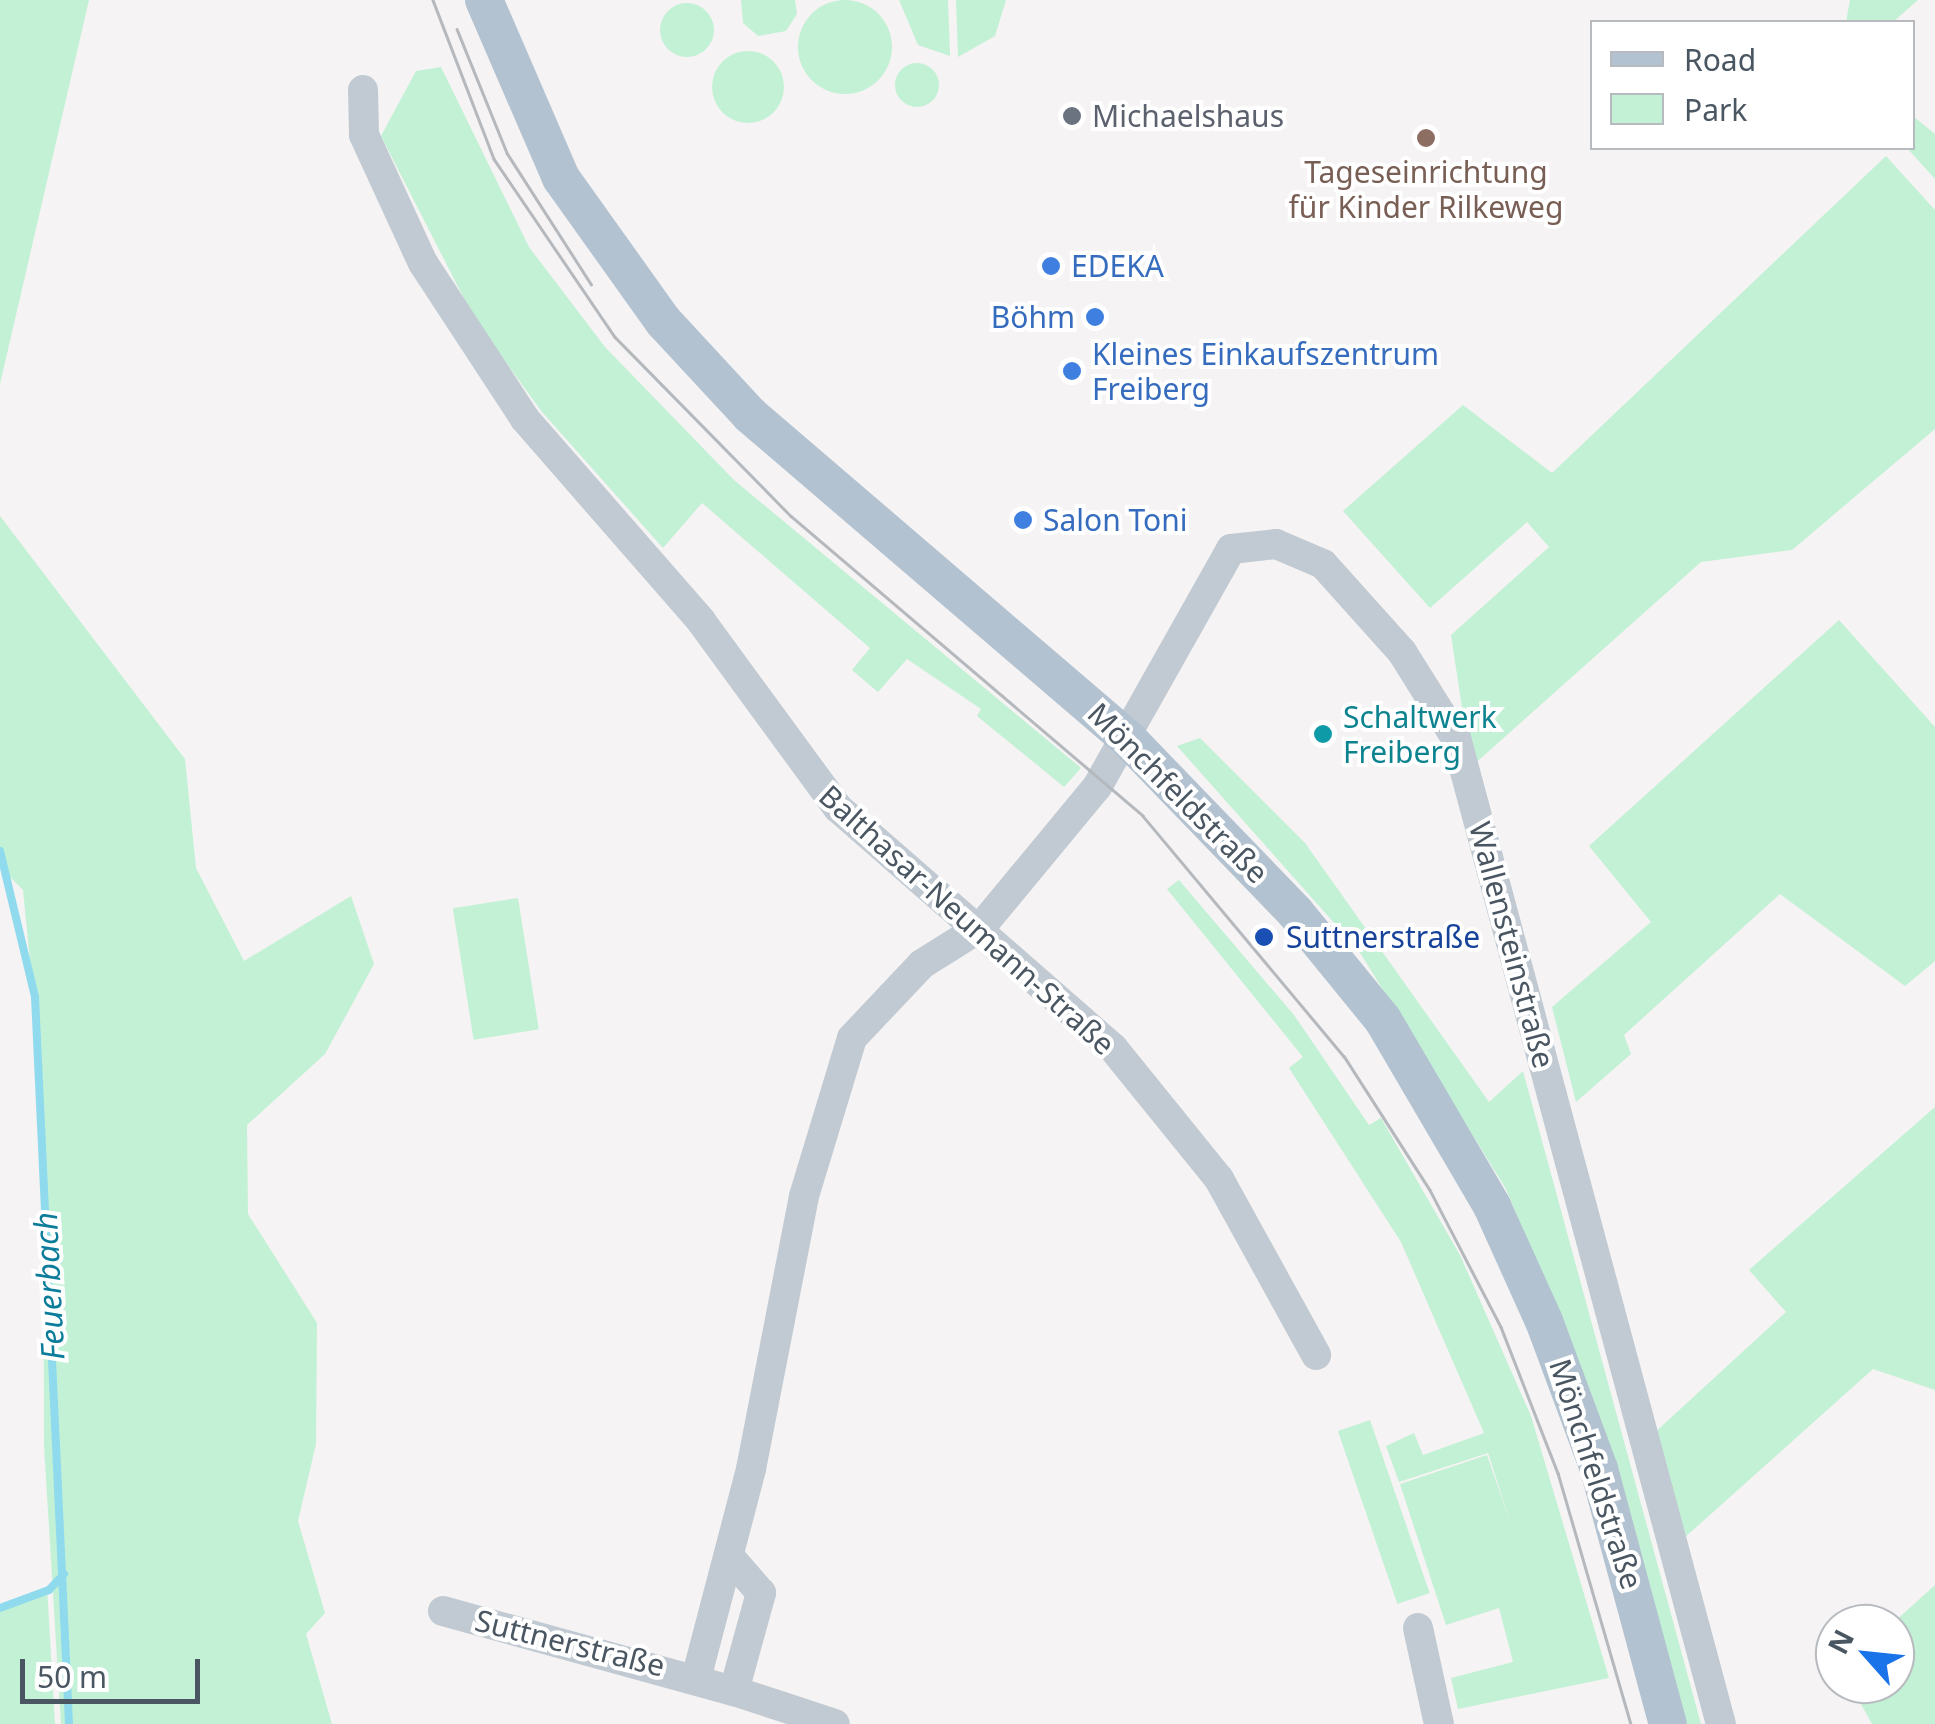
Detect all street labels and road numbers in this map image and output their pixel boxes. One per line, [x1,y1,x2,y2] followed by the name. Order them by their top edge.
[1080,695,1276,891] street label: Mönchfeldstraße
[812,778,1122,1062] street label: Balthasar-Neumann-Straße
[1462,818,1562,1072] street label: Wallensteinstraße
[1542,1354,1650,1594] street label: Mönchfeldstraße
[471,1602,669,1684] street label: Suttnerstraße

